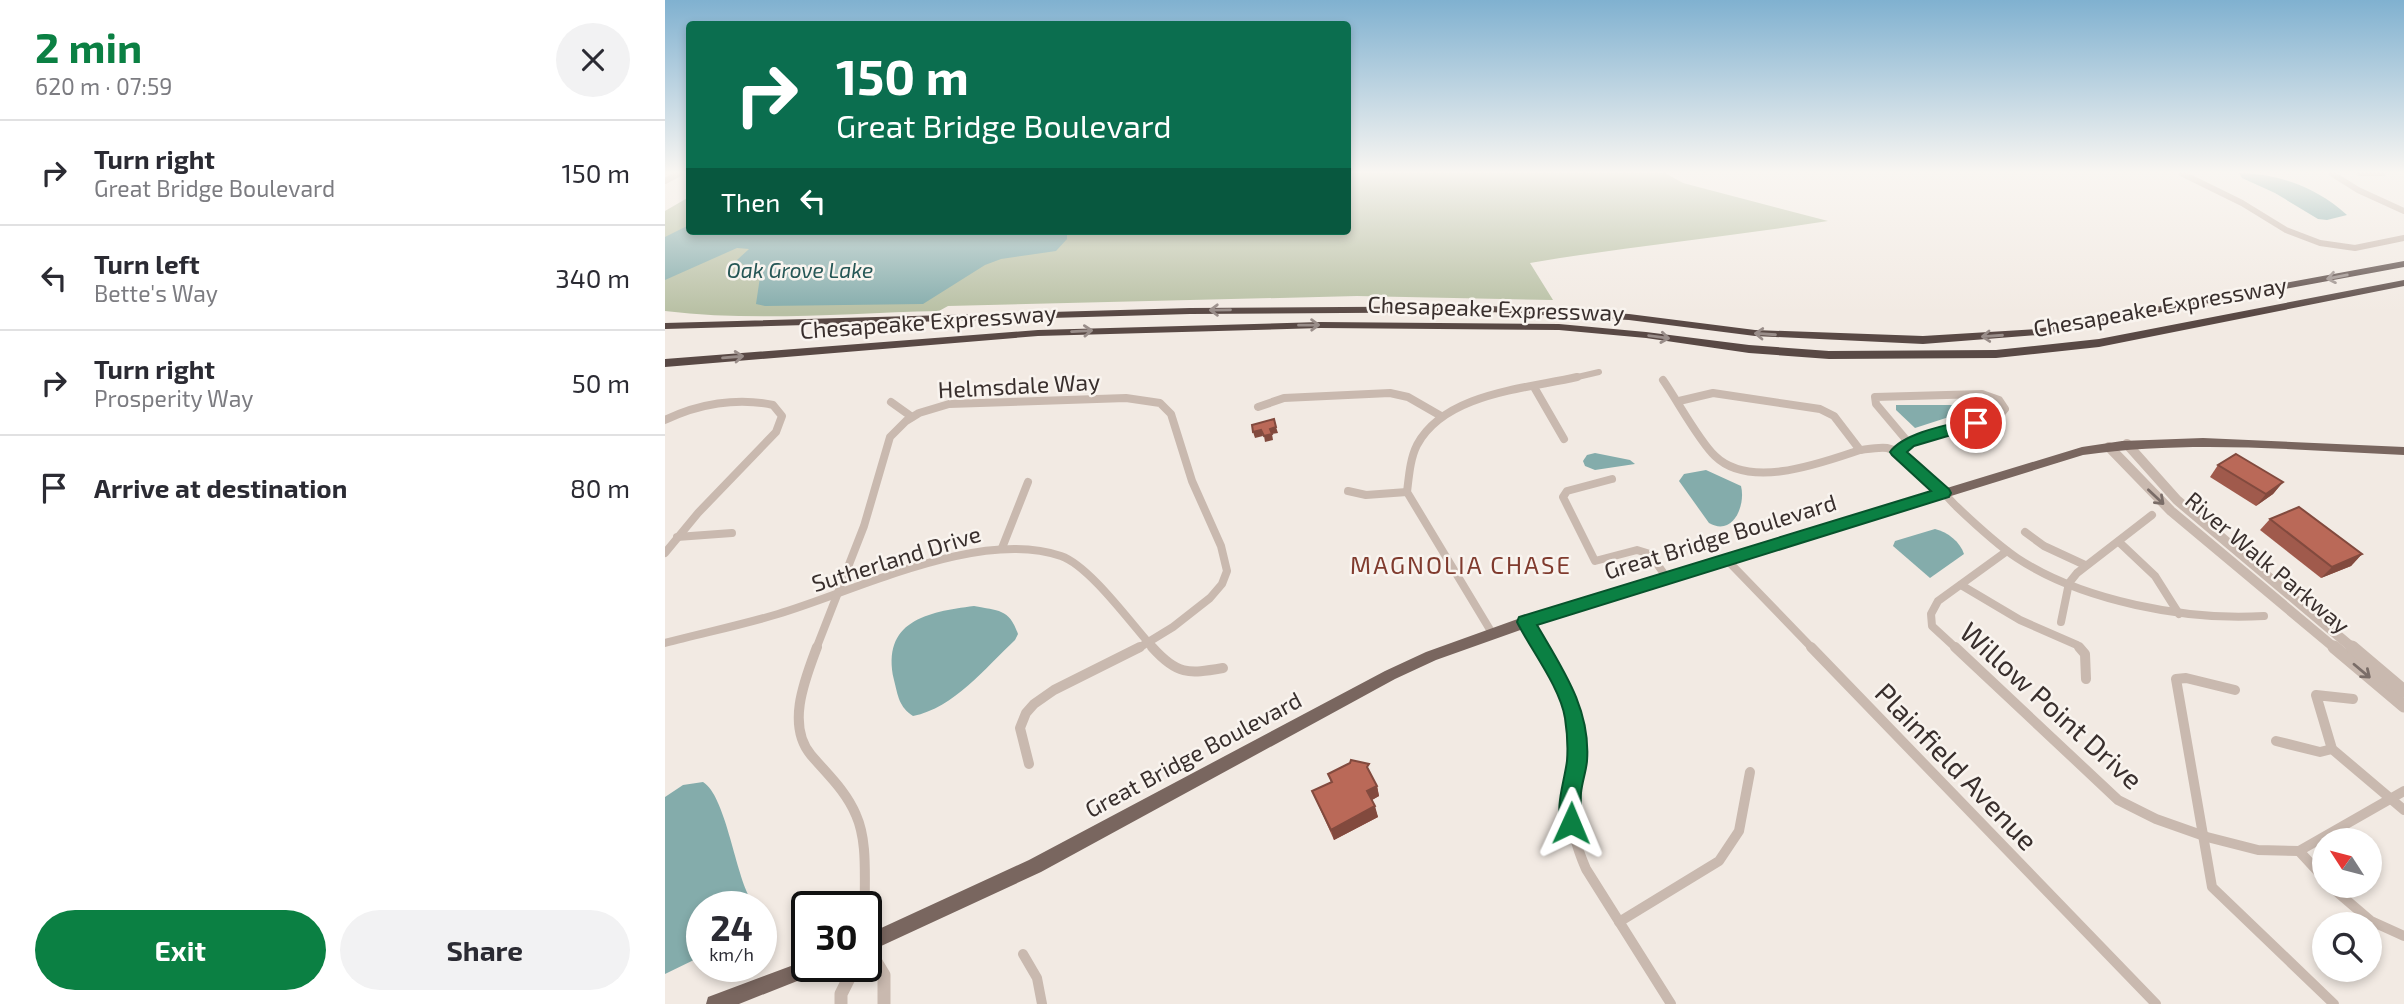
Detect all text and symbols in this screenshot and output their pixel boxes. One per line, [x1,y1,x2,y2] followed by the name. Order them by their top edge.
[35,21,142,71] text: 2 min
[556,23,630,97] button: close
[836,46,969,105] text: 150 m
[721,49,812,140] icon: right
[35,72,172,100] text: 620 m · 07:59
[836,106,1172,144] text: Great Bridge Boulevard
[94,143,215,174] text: Turn right
[35,154,73,192] icon: right
[561,157,630,188] text: 150 m
[94,174,335,202] text: Great Bridge Boulevard
[794,182,832,220] icon: left
[721,186,780,217] text: Then
[94,248,200,279] text: Turn left
[727,257,873,282] water label: Oak Grove Lake
[35,259,73,297] icon: left
[555,262,630,293] text: 340 m
[2031,270,2289,342] street label: Chesapeake Expressway
[2326,271,2349,284] one-way arrow
[94,279,218,307] text: Bette's Way
[1367,290,1625,326] street label: Chesapeake Expressway
[799,298,1057,344] street label: Chesapeake Expressway
[1209,304,1232,317] one-way arrow
[1298,318,1321,332] one-way arrow
[1070,325,1093,338] one-way arrow
[1754,327,1777,340] one-way arrow
[1981,330,2004,343] one-way arrow
[1647,331,1670,344] one-way arrow
[721,350,744,363] one-way arrow
[94,353,215,384] text: Turn right
[35,364,73,402] icon: right
[572,367,630,398] text: 50 m
[937,367,1101,403] street label: Helmsdale Way
[94,384,253,412] text: Prosperity Way
[1946,393,2006,453] pin
[1957,404,1995,442] icon: arrive
[35,469,73,507] icon: arrive
[94,472,347,503] text: Arrive at destination
[570,472,630,503] text: 80 m
[2180,485,2356,639] street label: River Walk Parkway
[1601,487,1839,585] street label: Great Bridge Boulevard
[2147,488,2164,505] one-way arrow
[808,519,984,597] street label: Sutherland Drive
[1350,550,1572,579] district label: MAGNOLIA CHASE
[1954,614,2150,796] street label: Willow Point Drive
[2353,663,2371,679] one-way arrow
[1869,675,2045,857] street label: Plainfield Avenue
[1080,685,1306,823] street label: Great Bridge Boulevard
[1534,786,1608,860] position arrow
[2312,828,2382,898] north arrow
[2312,828,2382,982] map controls
[791,891,882,982] speed limit sign: 30
[710,906,753,948] text: 24
[35,910,326,990] button: Exit
[340,910,630,990] button: Share
[2312,912,2382,982] button: search
[709,943,754,965] text: km/h

